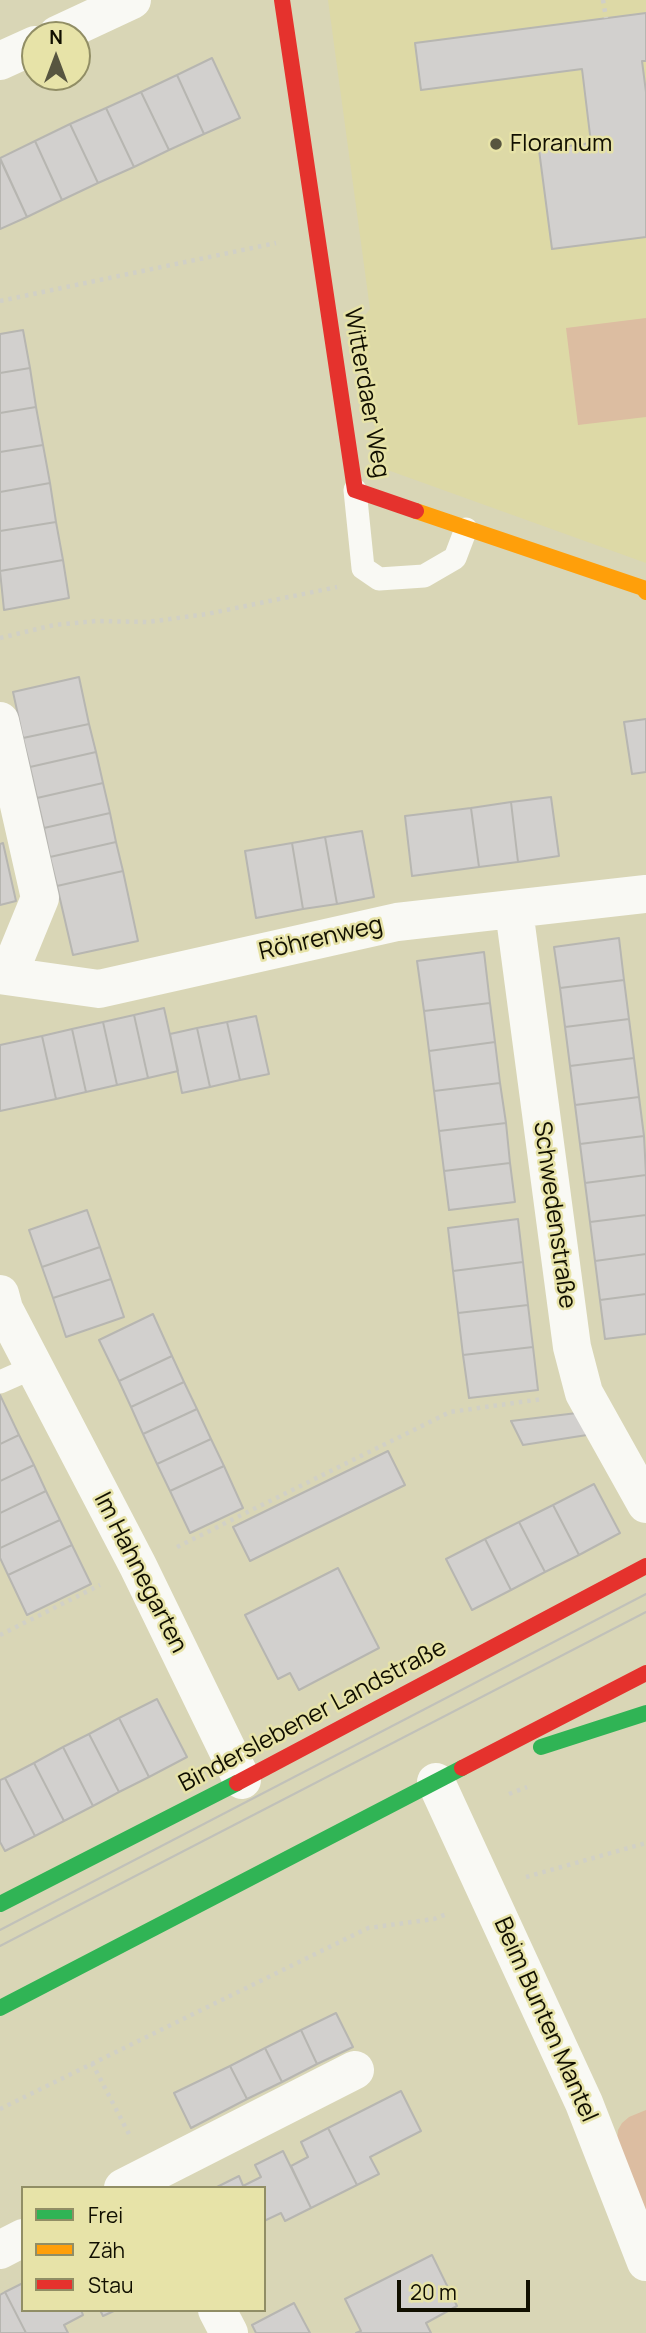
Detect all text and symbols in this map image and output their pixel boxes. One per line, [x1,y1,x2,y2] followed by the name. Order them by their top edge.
[21,21,91,91] north arrow
[49,24,63,50] text: N
[510,130,612,158] place label: Floranum
[488,136,504,152] marker: Floranum
[337,306,395,480] street label: Witterdaer Weg
[256,911,386,967] street label: Röhrenweg
[527,1120,581,1310] street label: Schwedenstraße
[87,1488,193,1658] street label: Im Hahnegarten
[174,1633,452,1799] street label: Binderslebener Landstraße
[487,1913,603,2127] street label: Beim Bunten Mantel
[21,2186,266,2312] legend
[88,2201,123,2229] text: Frei
[88,2236,125,2264] text: Zäh
[401,2266,534,2310] scale bar
[88,2271,134,2299] text: Stau
[410,2278,457,2306] text: 20 m

